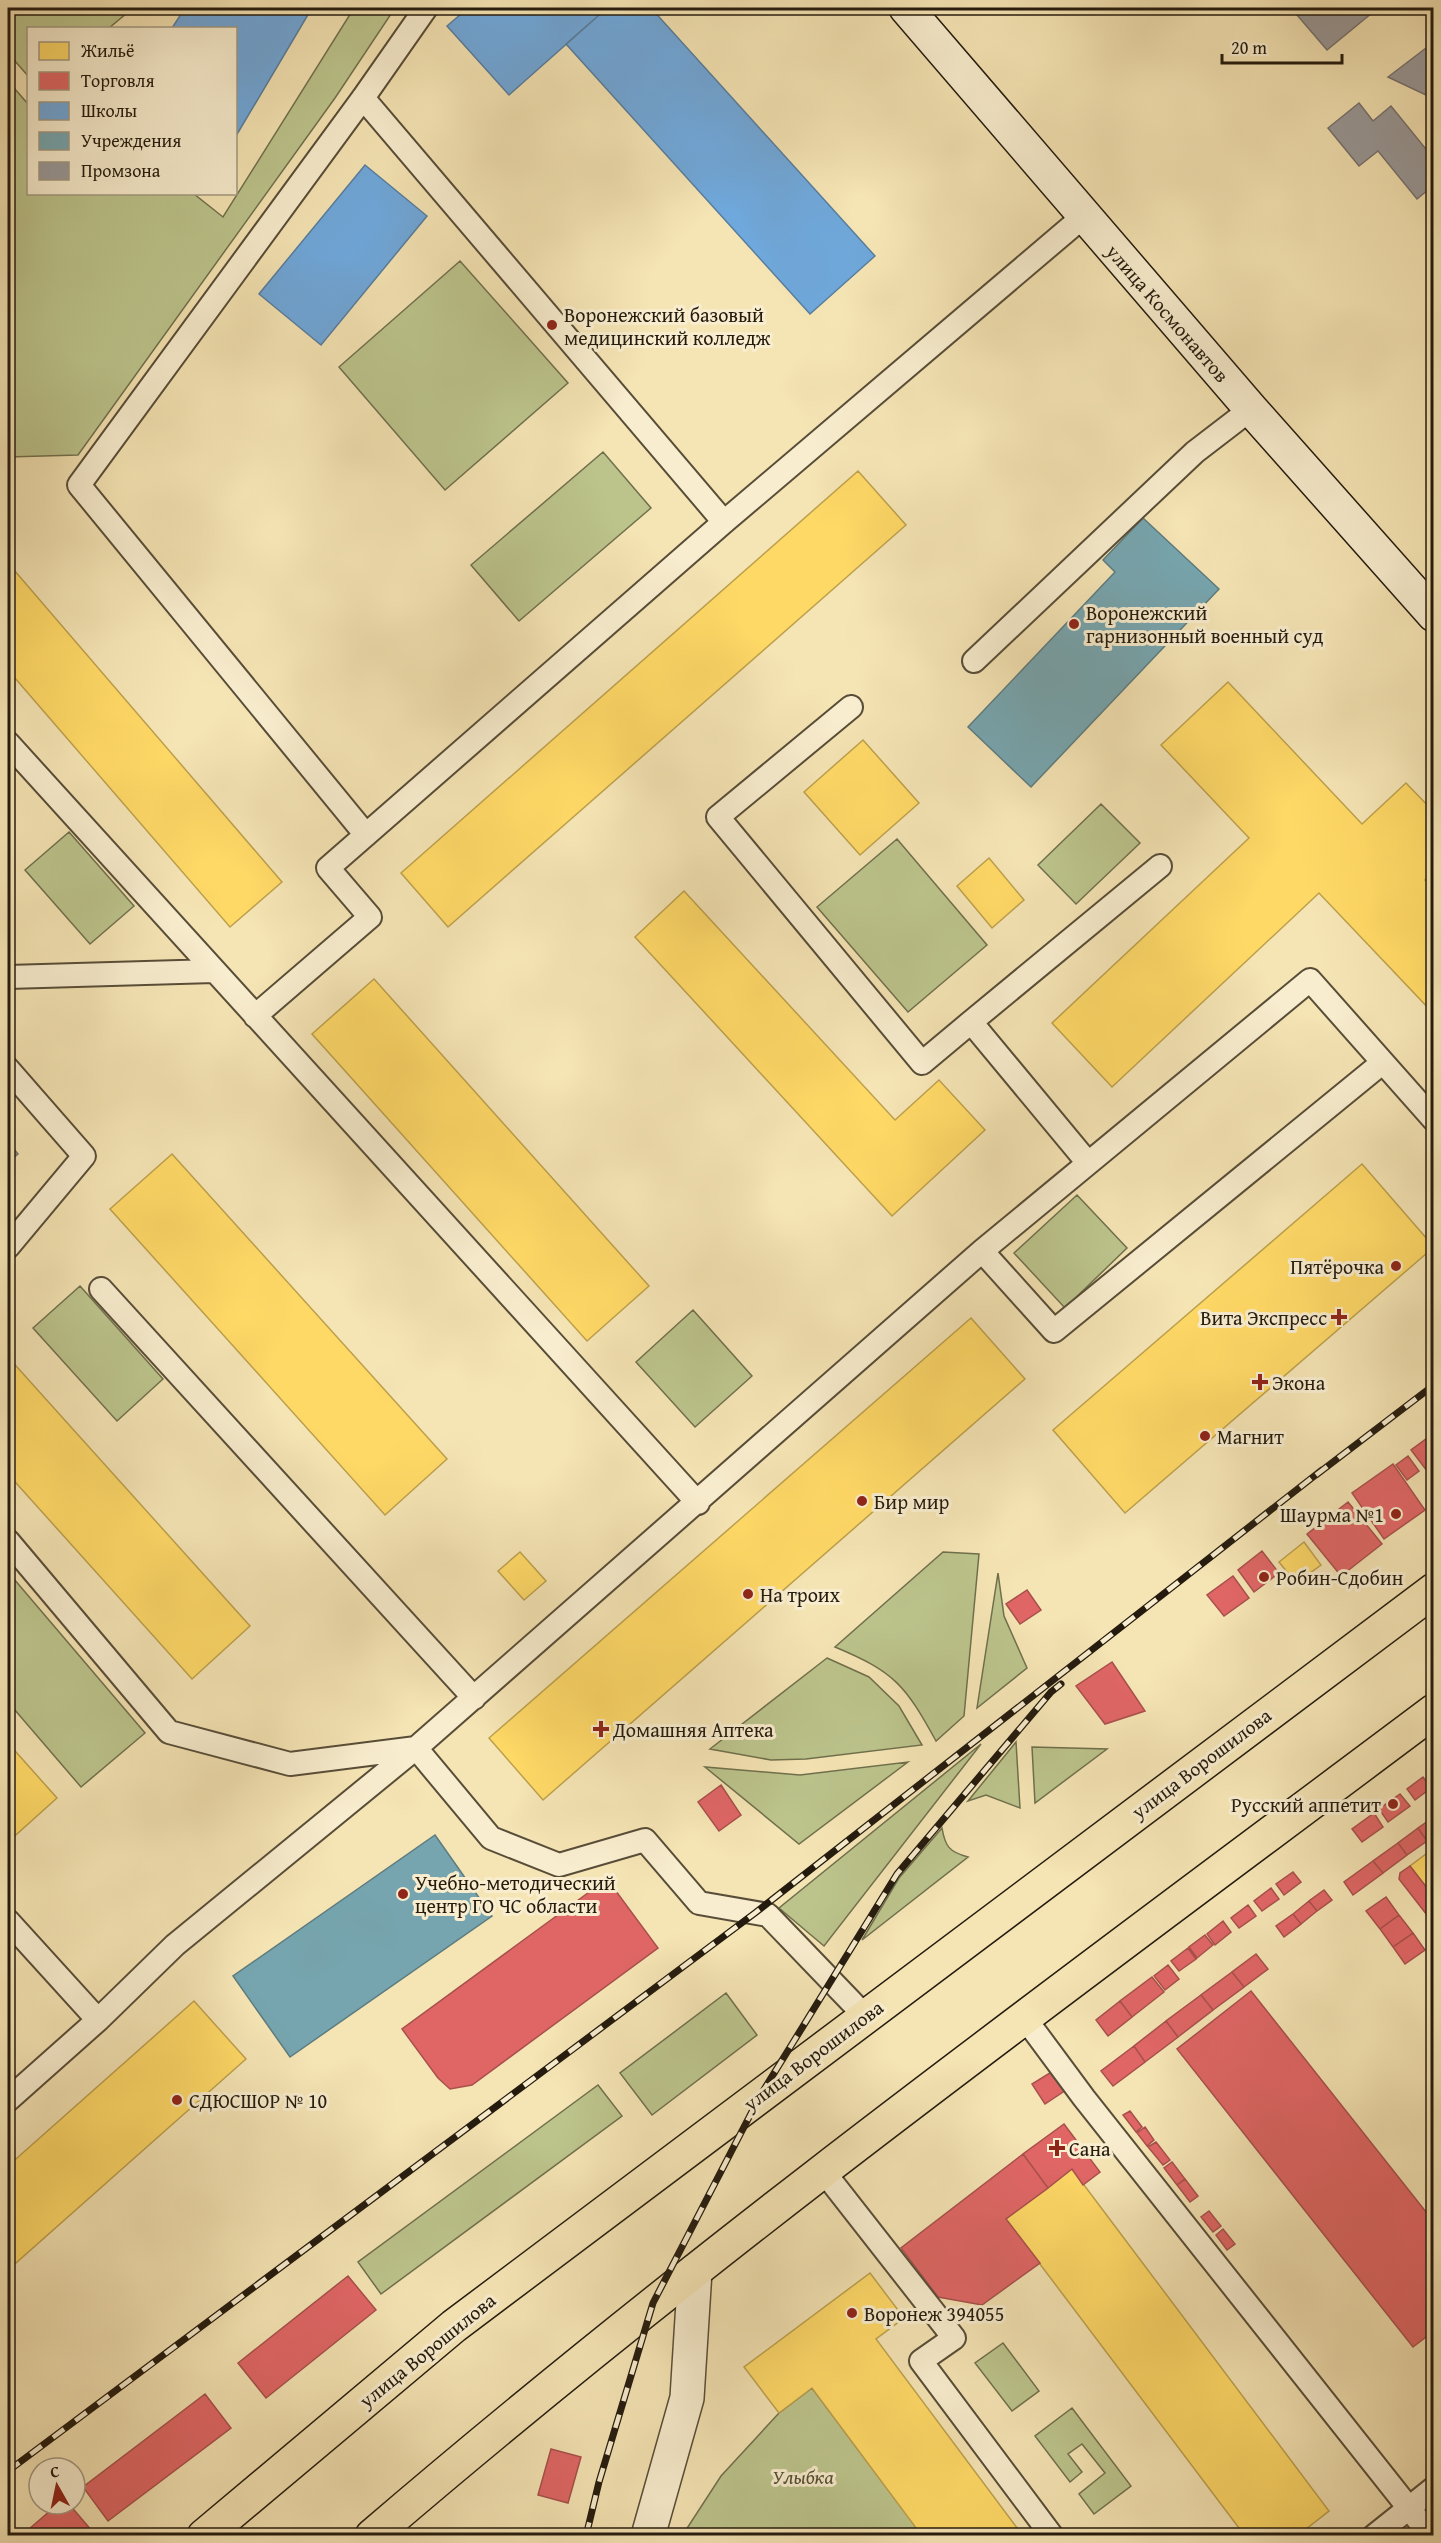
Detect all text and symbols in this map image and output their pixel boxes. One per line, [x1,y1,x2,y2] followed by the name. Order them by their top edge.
[27,27,237,195] legend
[1222,27,1342,65] scale bar
[1231,34,1267,61] text: 20 m
[80,37,135,64] text: Жильё
[81,67,155,94] text: Торговля
[81,97,138,124] text: Школы
[81,127,181,154] text: Учреждения
[81,157,161,184] text: Промзона
[1099,237,1236,388] street label: улица Космонавтов
[564,300,771,352] place label: Воронежский базовый медицинский колледж
[545,318,559,332] marker: Воронежский базовый медицинский колледж
[1086,598,1324,650] place label: Воронежский гарнизонный военный суд
[1067,617,1081,631] marker: Воронежский гарнизонный военный суд
[1290,1252,1384,1281] place label: Пятёрочка
[1389,1259,1403,1273] marker: Пятёрочка
[1200,1303,1327,1332] place label: Вита Экспресс
[1332,1310,1346,1324] marker: Вита Экспресс
[1272,1368,1326,1397] place label: Экона
[1253,1375,1267,1389] marker: Экона
[1217,1422,1284,1451] place label: Магнит
[1198,1429,1212,1443] marker: Магнит
[874,1487,950,1516] place label: Бир мир
[855,1494,869,1508] marker: Бир мир
[1280,1500,1384,1529] place label: Шаурма №1
[1389,1507,1403,1521] marker: Шаурма №1
[1276,1563,1404,1592] place label: Робин-Сдобин
[1257,1570,1271,1584] marker: Робин-Сдобин
[760,1580,841,1609] place label: На троих
[741,1587,755,1601] marker: На троих
[1124,1700,1277,1826] street label: улица Ворошилова
[612,1715,774,1744] place label: Домашняя Аптека
[594,1722,608,1736] marker: Домашняя Аптека
[1231,1790,1381,1819] place label: Русский аппетит
[1386,1797,1400,1811] marker: Русский аппетит
[415,1868,616,1920] place label: Учебно-методический центр ГО ЧС области
[396,1887,410,1901] marker: Учебно-методический центр ГО ЧС области
[736,1992,889,2118] street label: улица Ворошилова
[189,2086,327,2115] place label: СДЮСШОР № 10
[170,2093,184,2107] marker: СДЮСШОР № 10
[1069,2134,1111,2163] place label: Сана
[1050,2141,1064,2155] marker: Сана
[352,2285,502,2415] street label: улица Ворошилова
[864,2299,1004,2328] place label: Воронеж 394055
[845,2306,859,2320] marker: Воронеж 394055
[27,2456,87,2516] north arrow
[48,2459,61,2484] text: С
[772,2462,834,2491] park label: Улыбка

